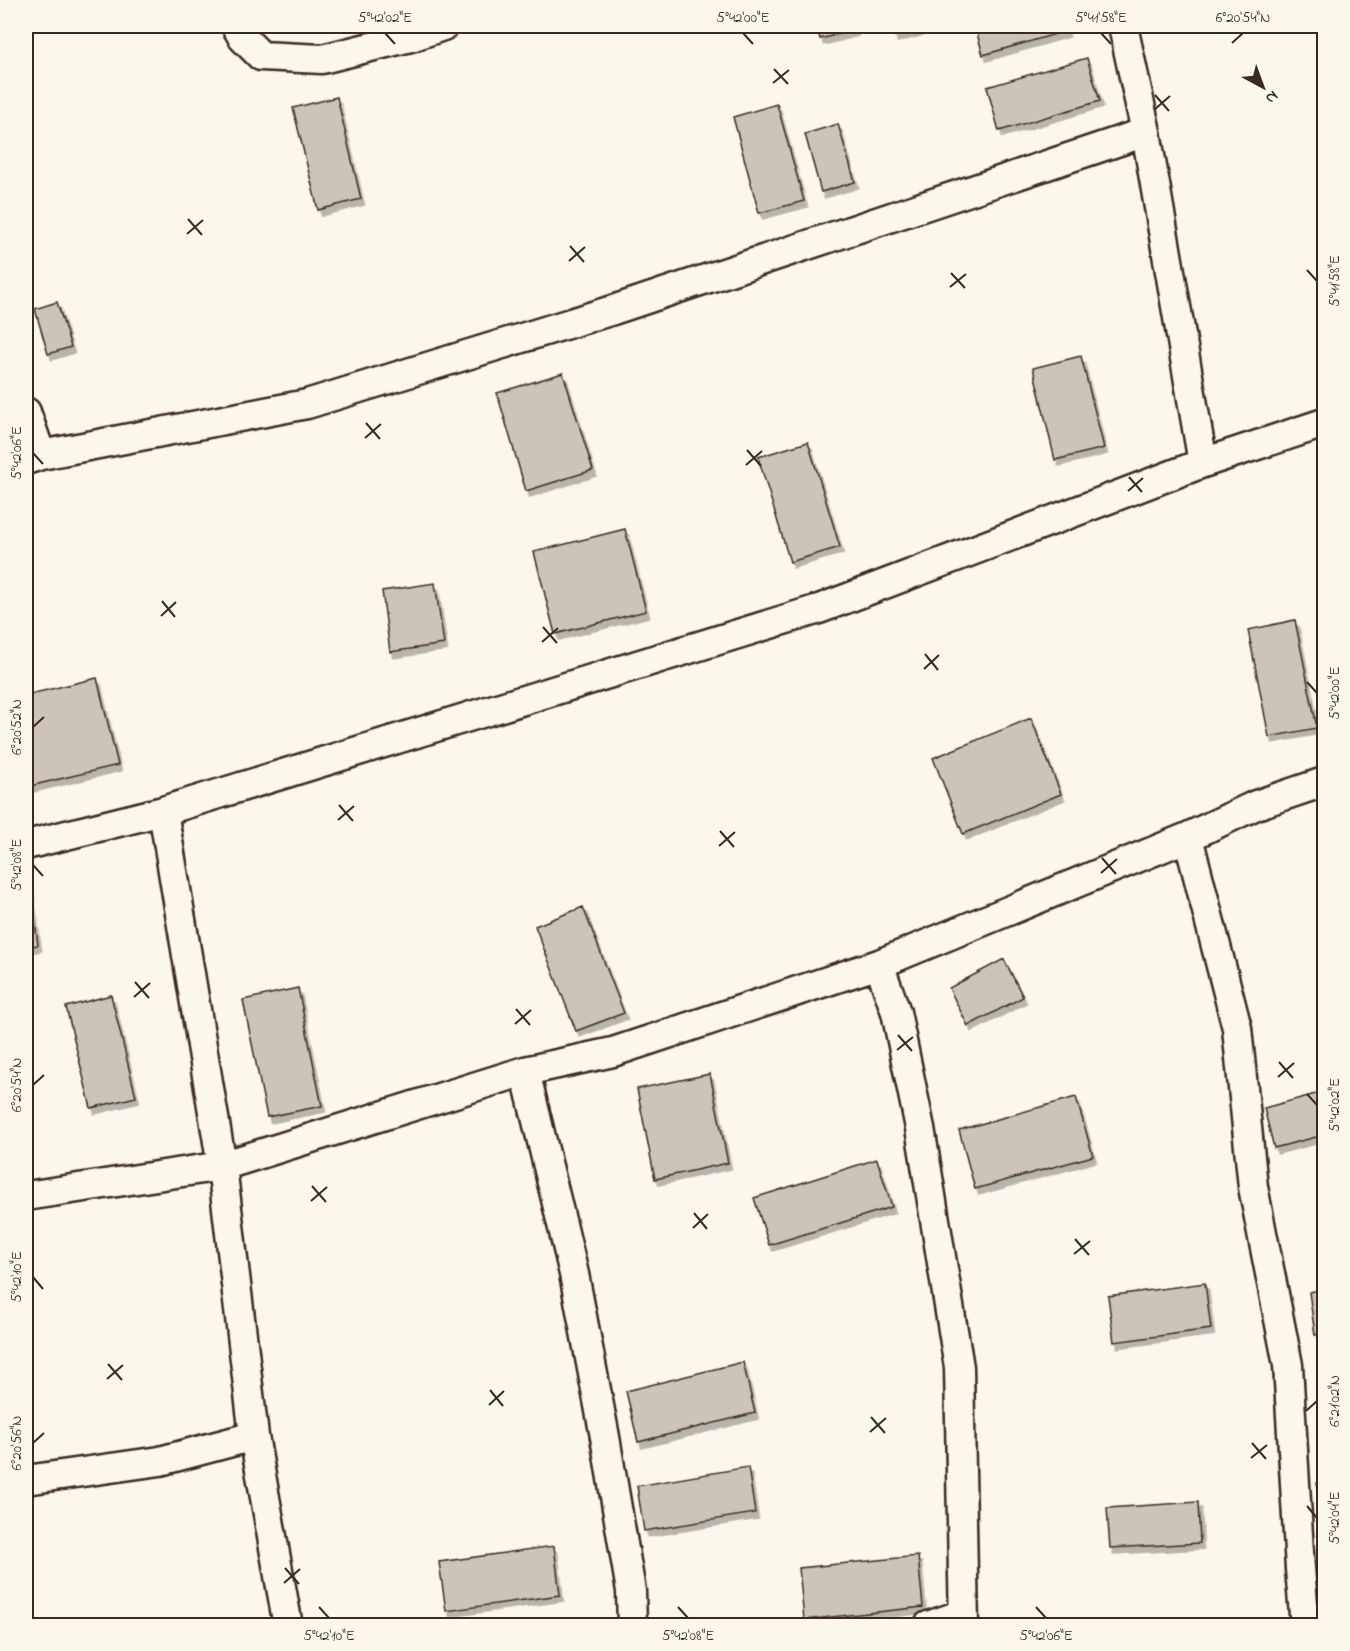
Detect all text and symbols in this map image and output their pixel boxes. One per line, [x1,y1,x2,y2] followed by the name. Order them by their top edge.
[358,7,412,29] text: 5°42'02"E
[716,7,770,29] text: 5°42'00"E
[1075,7,1127,29] text: 5°41'58"E
[1216,7,1270,29] text: 6°20'54"N
[1233,57,1293,117] north arrow
[1259,84,1283,110] text: N
[1324,255,1346,307] text: 5°41'58"E
[6,426,28,480] text: 5°42'06"E
[1324,666,1346,720] text: 5°42'00"E
[6,699,28,755] text: 6°20'52"N
[6,839,28,891] text: 5°42'08"E
[6,1058,28,1112] text: 6°20'54"N
[1324,1078,1346,1132] text: 5°42'02"E
[6,1251,28,1303] text: 5°42'10"E
[1324,1375,1346,1427] text: 6°21'02"N
[6,1416,28,1470] text: 6°20'56"N
[1324,1491,1346,1545] text: 5°42'04"E
[303,1625,355,1647] text: 5°42'10"E
[662,1625,714,1647] text: 5°42'08"E
[1019,1625,1073,1647] text: 5°42'06"E

